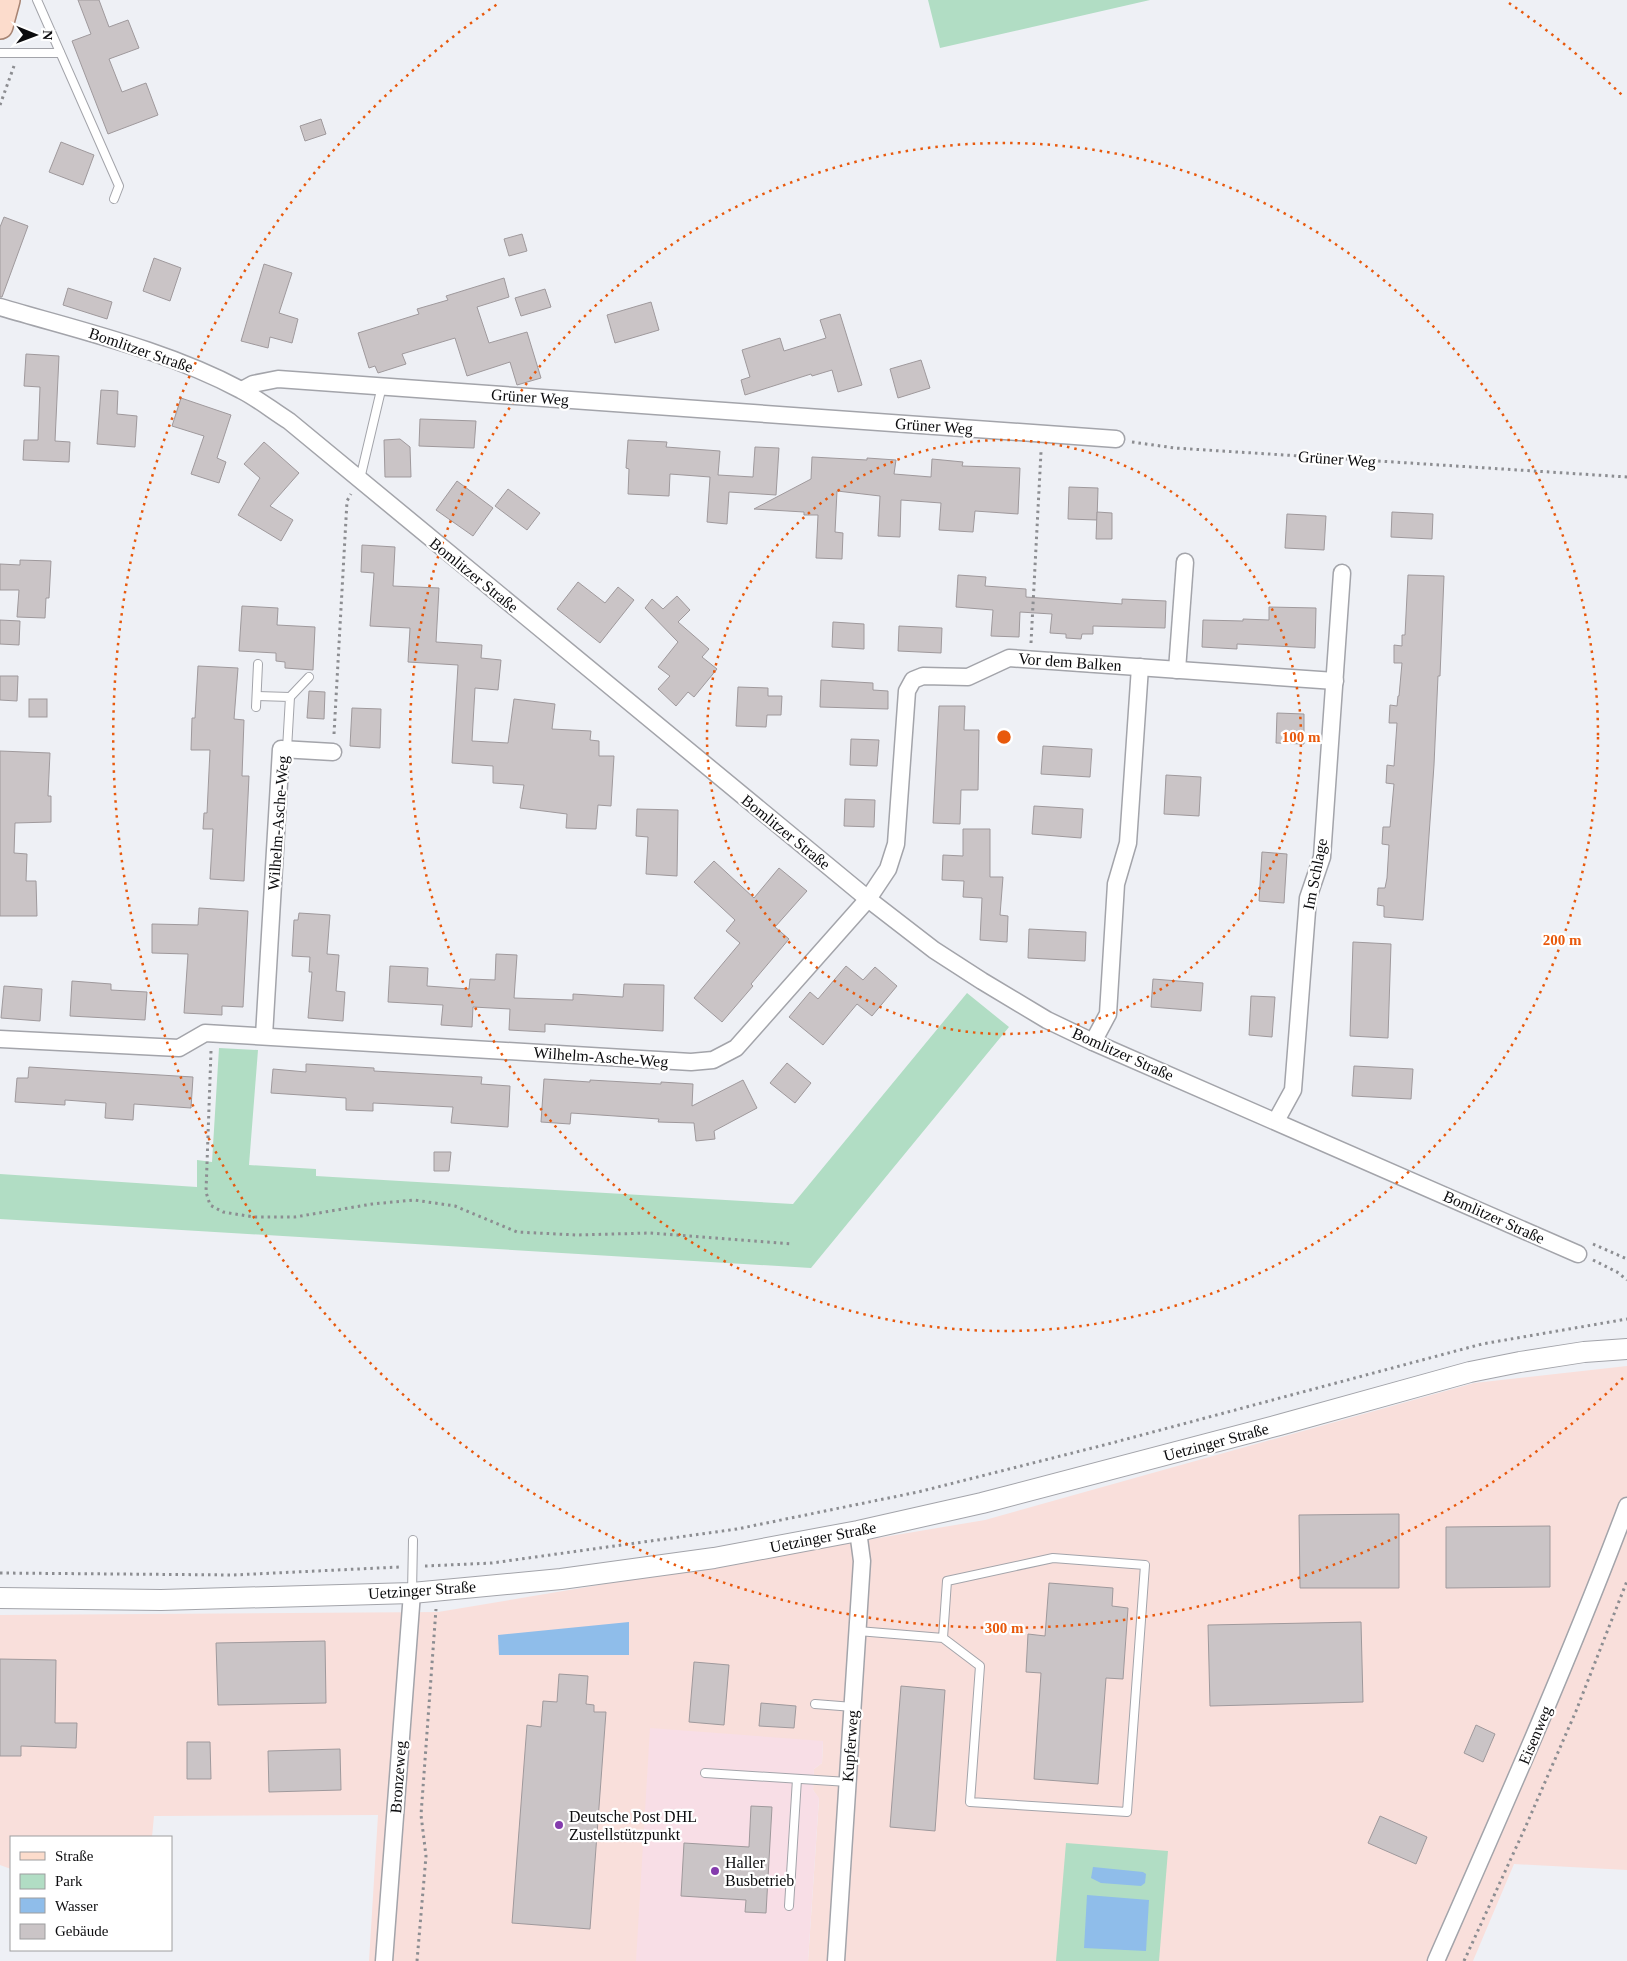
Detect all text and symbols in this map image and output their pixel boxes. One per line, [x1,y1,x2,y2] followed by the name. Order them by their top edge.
[10,10,60,60] north arrow
[40,30,55,40] text: N
[87,324,195,376] street label: Bomlitzer Straße
[490,386,569,409] street label: Grüner Weg
[894,415,973,438] street label: Grüner Weg
[1297,448,1376,471] street label: Grüner Weg
[426,534,522,616] street label: Bomlitzer Straße
[1018,650,1122,674] street label: Vor dem Balken
[995,728,1013,746] centre of rings
[1282,729,1321,745] text: 100 m
[265,755,292,891] street label: Wilhelm-Asche-Weg
[738,791,834,873] street label: Bomlitzer Straße
[1300,837,1331,911] street label: Im Schlage
[1543,932,1582,948] text: 200 m
[1070,1024,1176,1084] street label: Bomlitzer Straße
[533,1044,669,1071] street label: Wilhelm-Asche-Weg
[1441,1187,1547,1247] street label: Bomlitzer Straße
[1162,1420,1271,1465] street label: Uetzinger Straße
[768,1518,878,1557] street label: Uetzinger Straße
[368,1578,477,1603] street label: Uetzinger Straße
[985,1620,1024,1636] text: 300 m
[1515,1703,1556,1767] street label: Eisenweg
[839,1710,862,1783] street label: Kupferweg
[387,1740,410,1814] street label: Bronzeweg
[569,1808,697,1844] place label: Deutsche Post DHL Zustellstützpunkt
[553,1819,565,1831] marker: Deutsche Post DHL Zustellstützpunkt
[10,1836,172,1951] legend
[55,1848,94,1864] text: Straße
[725,1854,794,1889] place label: Haller Busbetrieb
[709,1865,721,1877] marker: Haller Busbetrieb
[55,1873,83,1889] text: Park
[55,1898,98,1914] text: Wasser
[55,1923,109,1939] text: Gebäude

